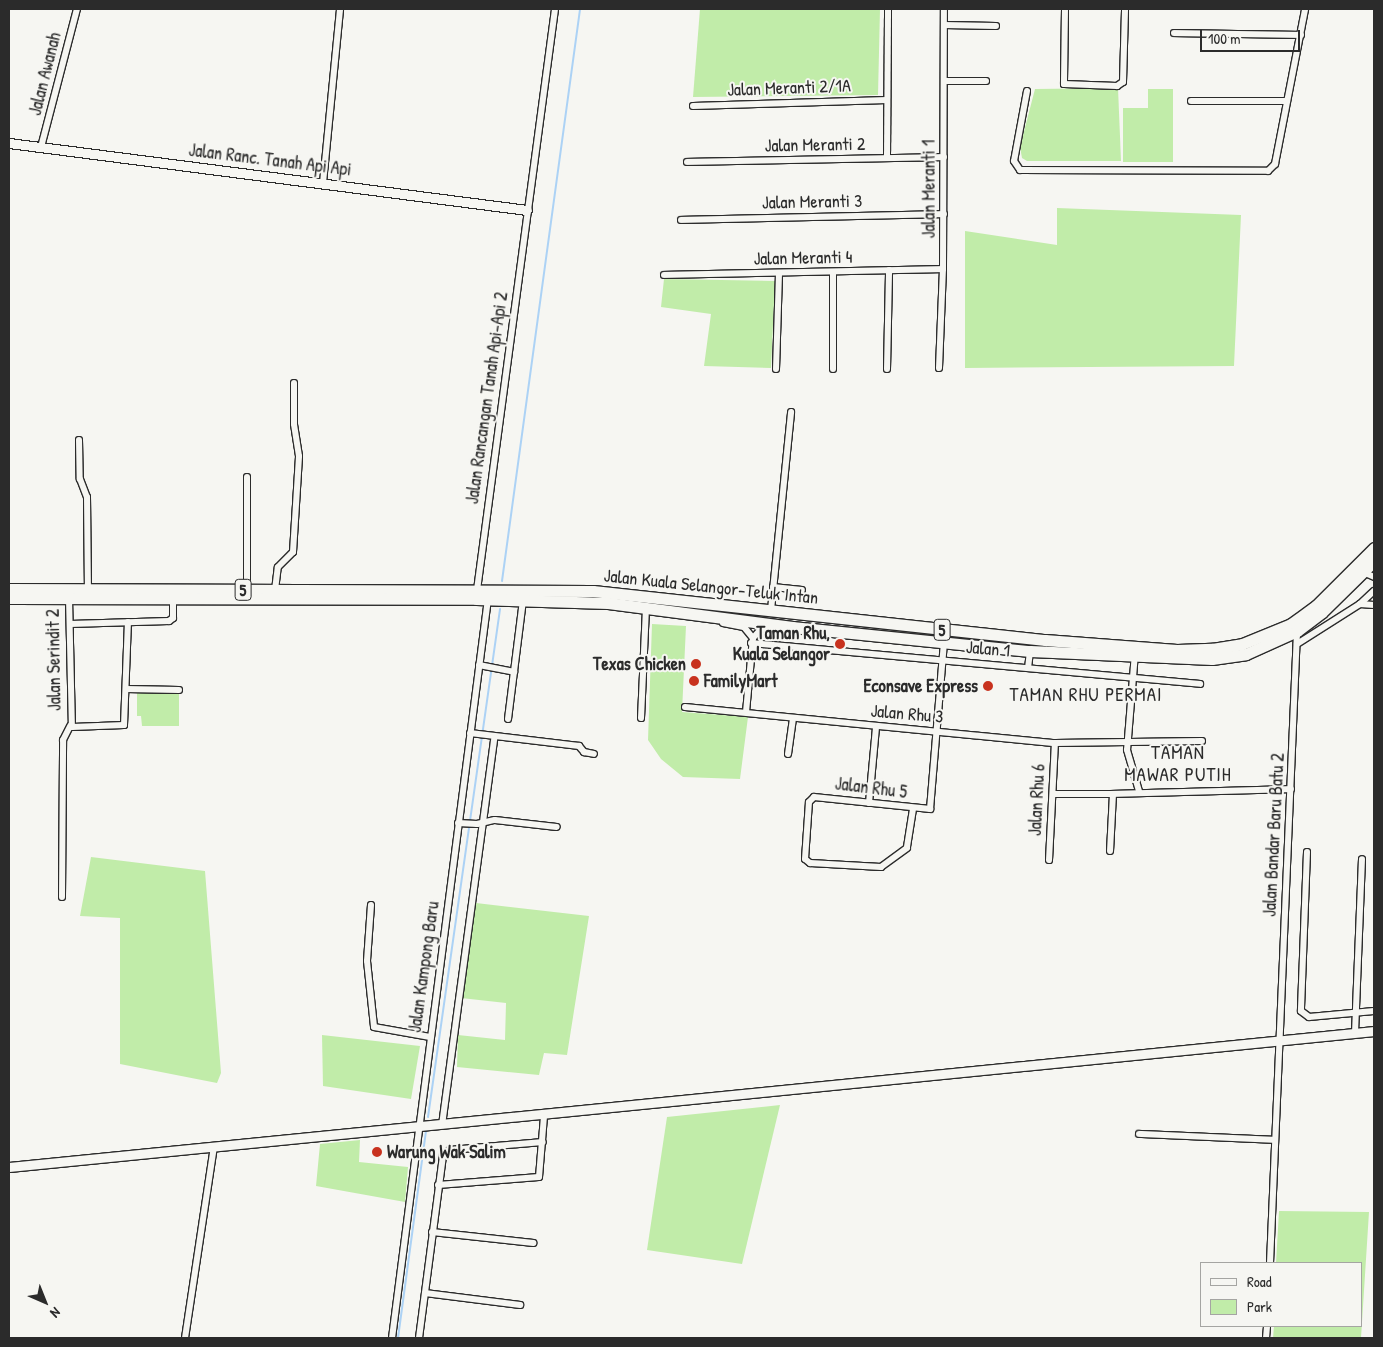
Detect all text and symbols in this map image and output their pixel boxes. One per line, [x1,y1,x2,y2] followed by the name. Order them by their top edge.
[1203,20,1303,52] scale bar
[1208,28,1241,49] text: 100 m
[24,30,66,118] street label: Jalan Awanah
[727,75,851,101] street label: Jalan Meranti 2/1A
[765,133,865,157] street label: Jalan Meranti 2
[187,139,353,181] street label: Jalan Ranc. Tanah Api Api
[918,140,940,238] street label: Jalan Meranti 1
[762,190,862,214] street label: Jalan Meranti 3
[753,246,853,270] street label: Jalan Meranti 4
[461,291,513,505] street label: Jalan Rancangan Tanah Api-Api 2
[603,565,819,609] street label: Jalan Kuala Selangor-Teluk Intan
[234,576,252,604] road number: 5
[42,609,66,711] street label: Jalan Serindit 2
[933,616,951,644] road number: 5
[733,623,830,666] place label: Taman Rhu, Kuala Selangor
[965,636,1011,662] street label: Jalan 1
[834,638,846,650] marker: Taman Rhu, Kuala Selangor
[593,653,686,675] place label: Texas Chicken
[690,658,702,670] marker: Texas Chicken
[704,670,777,692] place label: FamilyMart
[688,675,700,687] marker: FamilyMart
[864,675,978,697] place label: Econsave Express
[982,680,994,692] marker: Econsave Express
[1008,684,1164,706] district label: TAMAN RHU PERMAI
[870,700,944,728] street label: Jalan Rhu 3
[1123,742,1233,786] district label: TAMAN MAWAR PUTIH
[1259,753,1289,917] street label: Jalan Bandar Baru Batu 2
[1024,763,1050,837] street label: Jalan Rhu 6
[834,773,908,803] street label: Jalan Rhu 5
[404,900,444,1034] street label: Jalan Kampong Baru
[387,1141,506,1163] place label: Warung Wak Salim
[371,1146,383,1158] marker: Warung Wak Salim
[1200,1262,1363,1327] legend
[1247,1271,1272,1292] text: Road
[20,1277,70,1327] north arrow
[1247,1296,1272,1317] text: Park
[46,1304,65,1323] text: N

